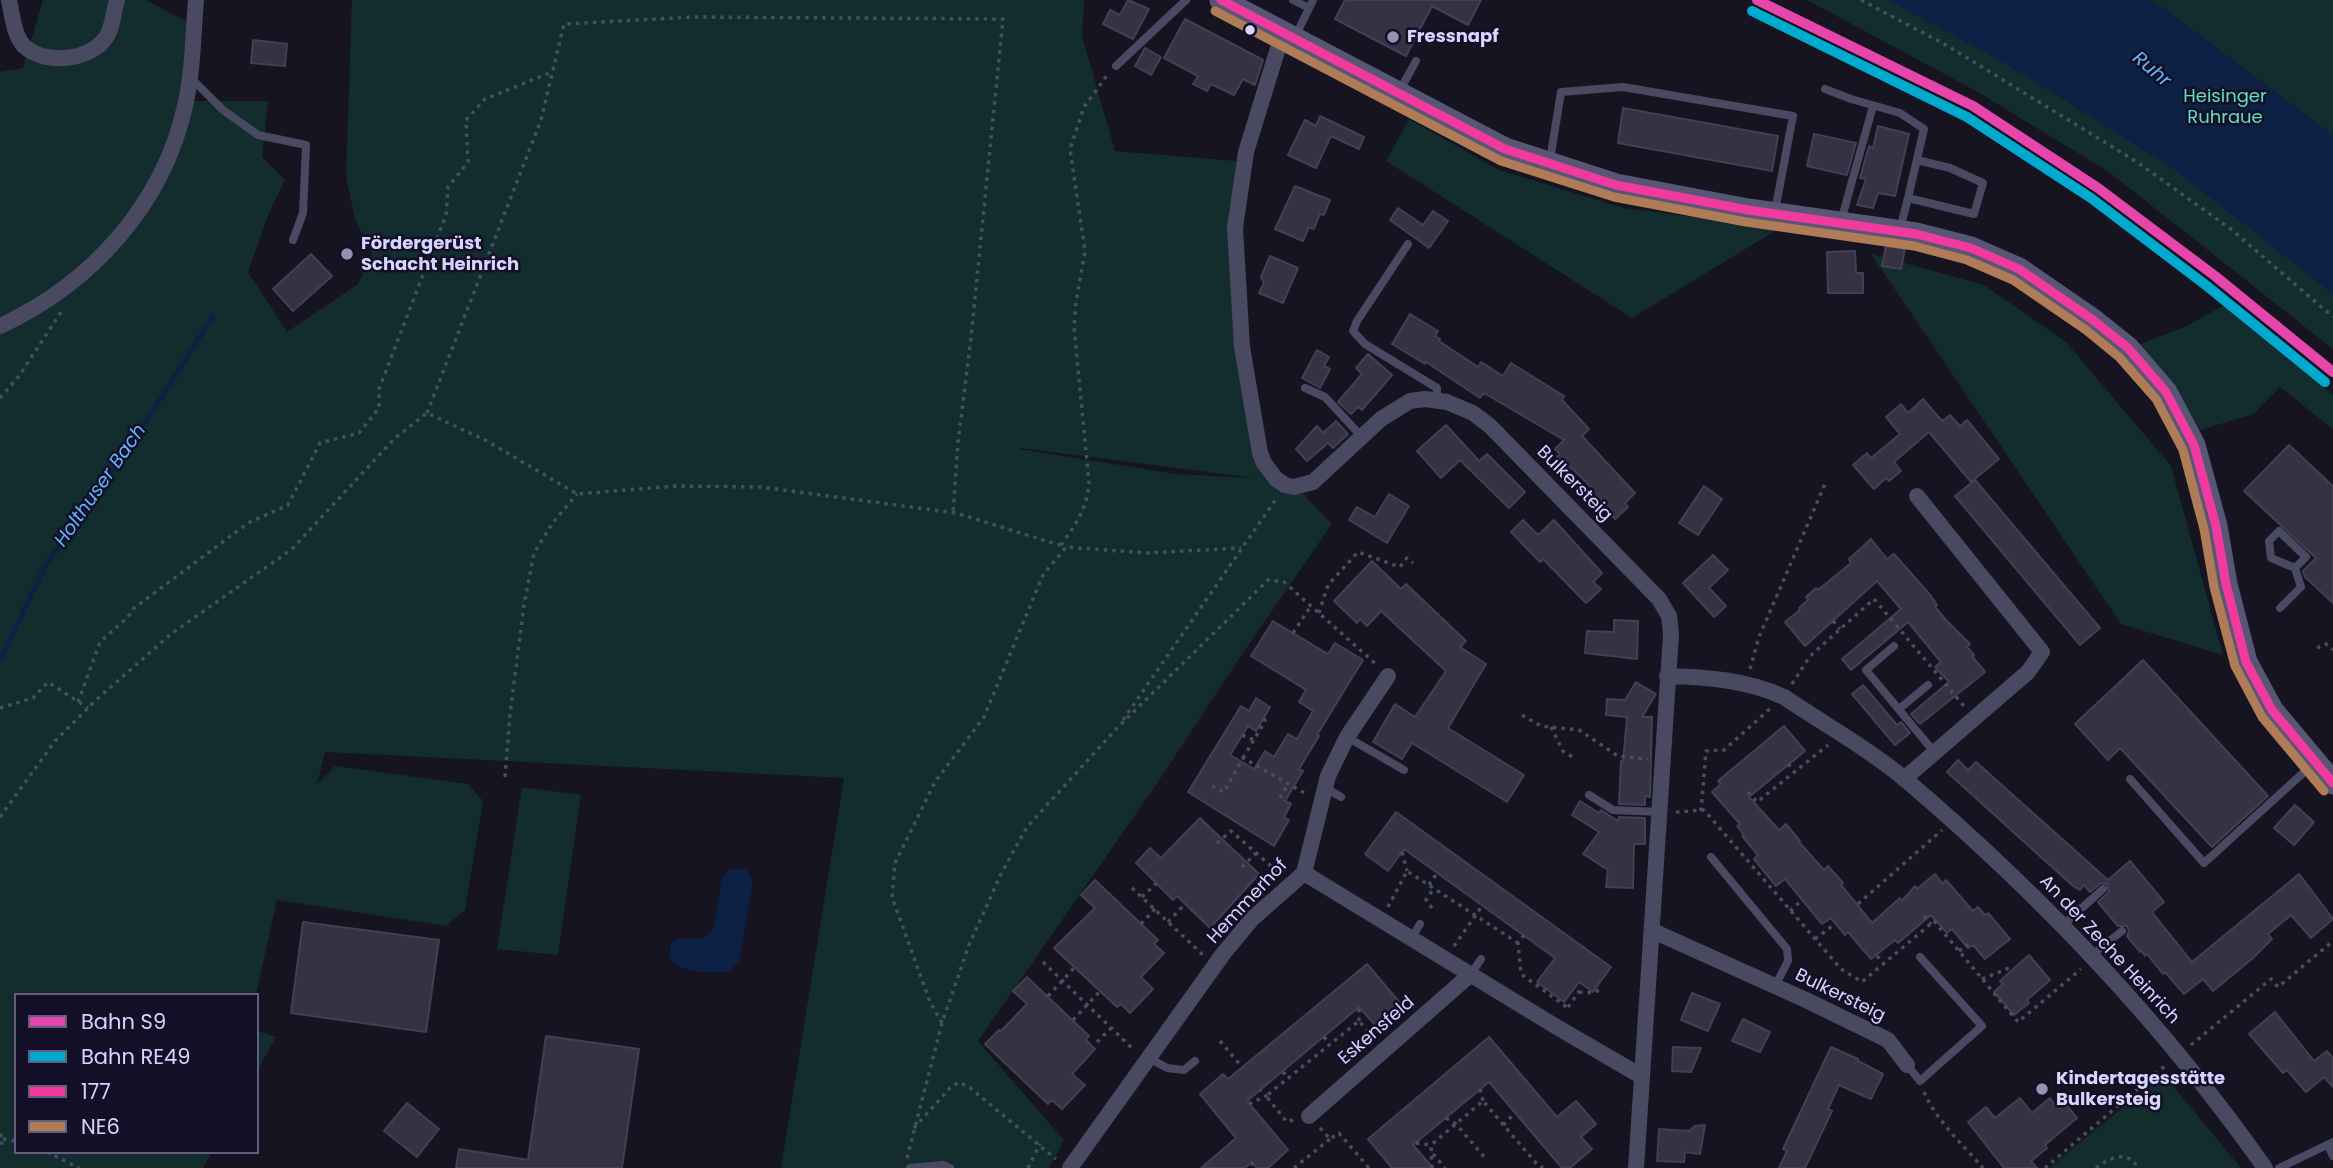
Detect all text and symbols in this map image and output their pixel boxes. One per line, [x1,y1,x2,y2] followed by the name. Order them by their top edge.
[1243,23,1257,37] unlabelled marker
[1407,26,1499,48] place label: Fressnapf
[1385,29,1401,45] marker: Fressnapf
[2127,47,2175,93] water label: Ruhr
[2183,86,2267,128] park label: Heisinger Ruhraue
[361,233,519,276] place label: Fördergerüst Schacht Heinrich
[339,246,355,262] marker: Fördergerüst Schacht Heinrich
[50,421,152,551] water label: Holthuser Bach
[1532,442,1616,526] street label: Bulkersteig
[1203,855,1293,949] street label: Hemmerhof
[2034,871,2184,1029] street label: An der Zeche Heinrich
[1791,965,1889,1027] street label: Bulkersteig
[1335,992,1419,1070] street label: Eskensfeld
[14,993,259,1154] legend
[81,1007,166,1036] text: Bahn S9
[81,1042,191,1071] text: Bahn RE49
[2056,1068,2225,1110] place label: Kindertagesstätte Bulkersteig
[81,1077,111,1106] text: 177
[2034,1081,2050,1097] marker: Kindertagesstätte Bulkersteig
[81,1112,120,1141] text: NE6

